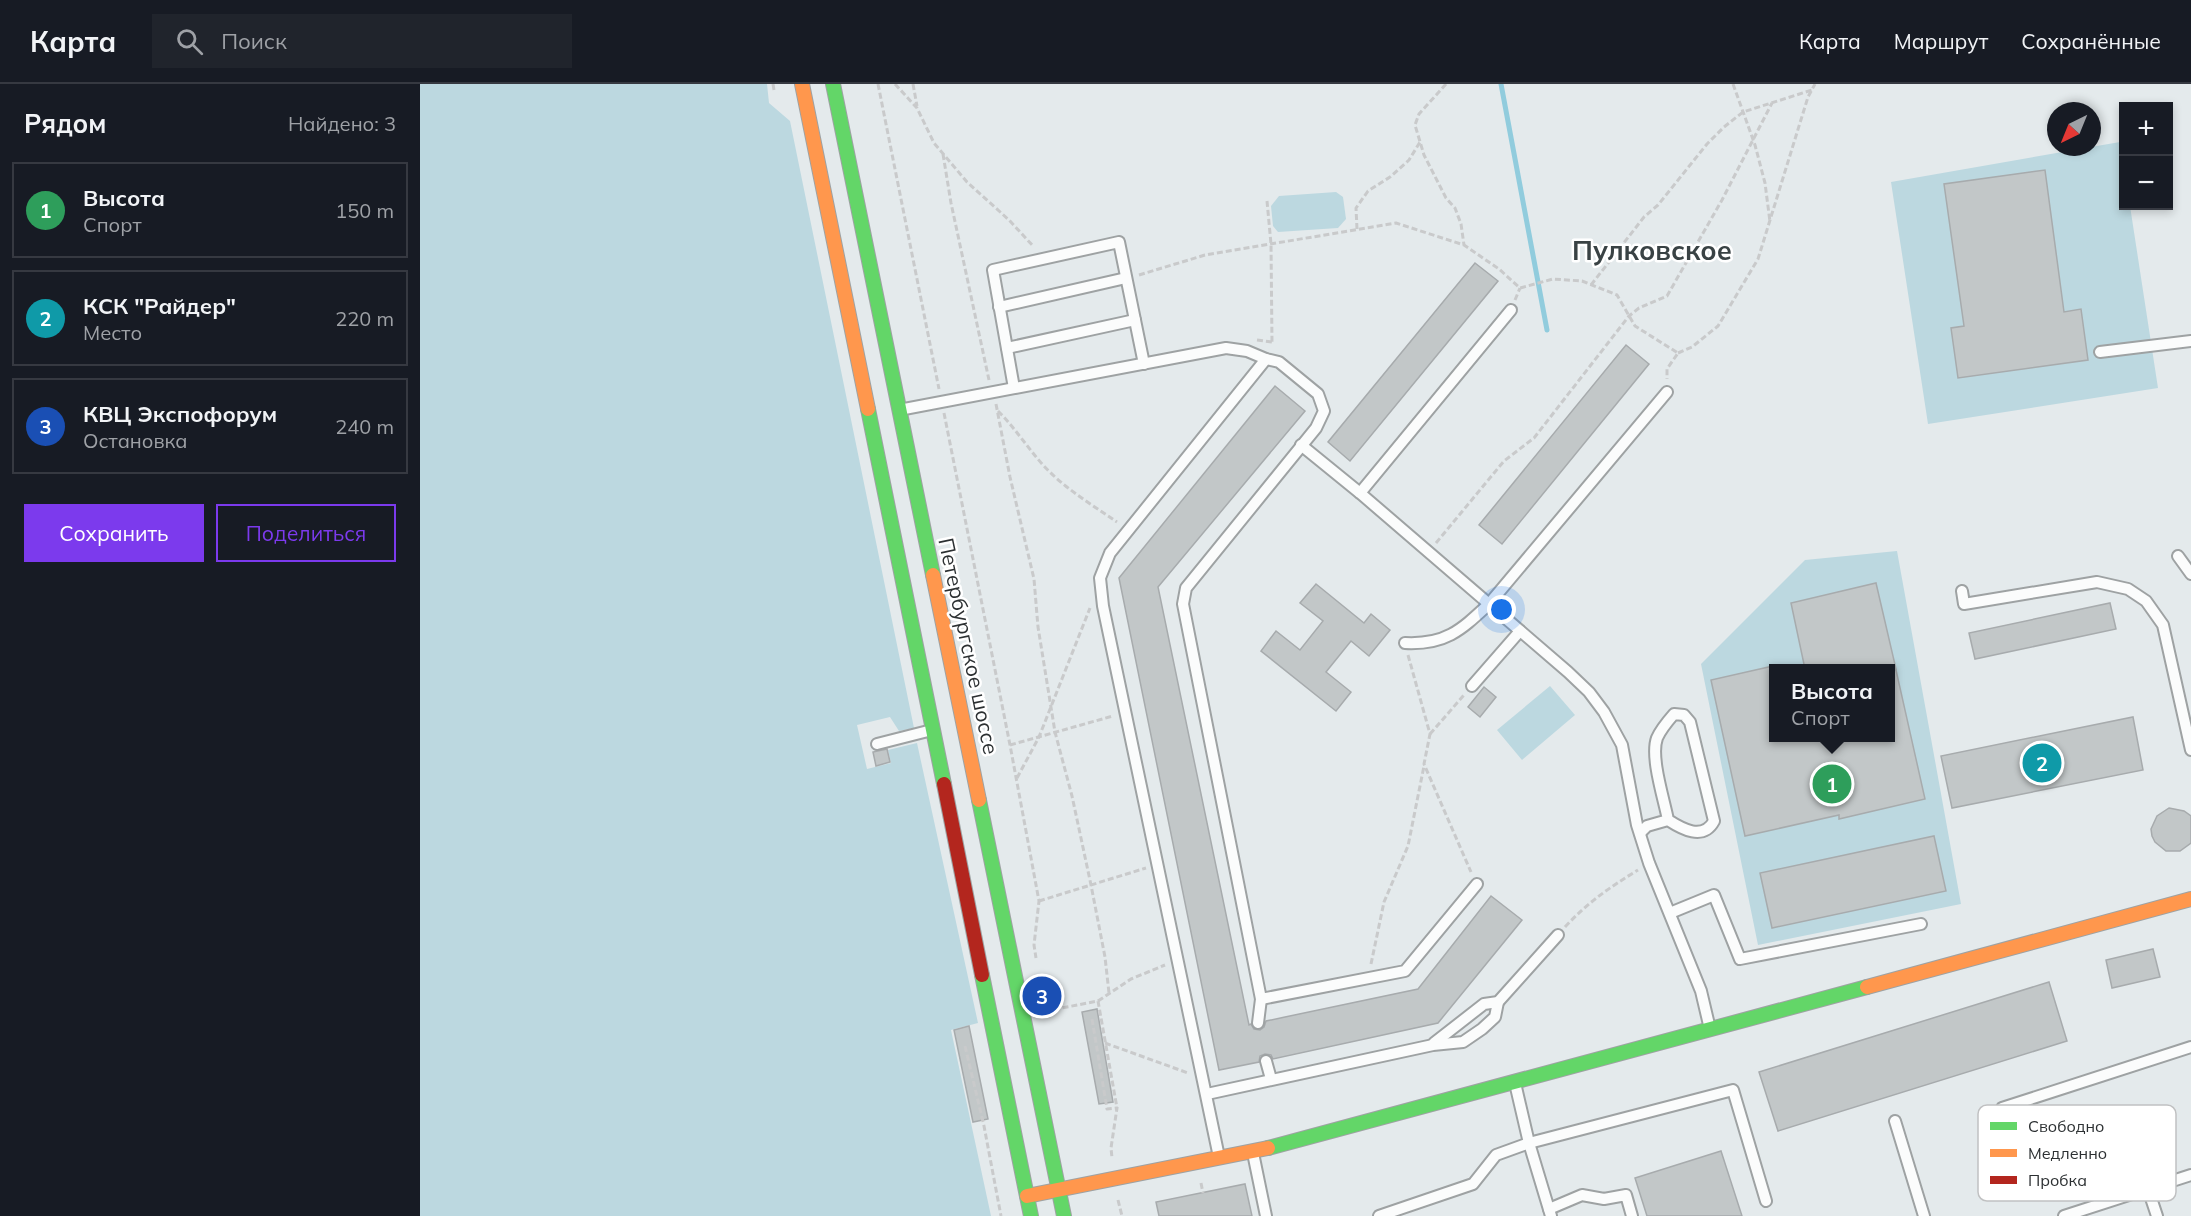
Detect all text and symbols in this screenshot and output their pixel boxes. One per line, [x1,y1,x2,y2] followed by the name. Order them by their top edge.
[152,14,572,68] search box
[30,24,116,59] text: Карта
[173,25,206,58] icon: search
[221,27,287,55] text: Поиск
[1799,28,1861,54] text: Карта
[1894,28,1988,54] text: Маршрут
[2021,28,2161,54] text: Сохранённые
[2047,102,2101,156] north arrow
[2119,102,2173,210] map controls
[2119,102,2173,156] button: +
[24,107,107,140] text: Рядом
[288,111,396,136] text: Найдено: 3
[2119,156,2173,210] button: −
[83,184,165,212] text: Высота
[40,198,52,223] text: 1
[335,198,394,223] text: 150 m
[83,212,142,237] text: Спорт
[1572,233,1732,267] district label: Пулковское
[83,292,236,320] text: КСК "Райдер"
[40,306,52,331] text: 2
[335,306,394,331] text: 220 m
[83,320,142,345] text: Место
[83,400,277,428] text: КВЦ Экспофорум
[40,414,52,439] text: 3
[335,414,394,439] text: 240 m
[83,428,188,453] text: Остановка
[24,504,204,562] button: Сохранить
[216,504,396,562] button: Поделиться
[933,535,1005,757] street label: Петербургское шоссе
[1487,595,1516,624] your location
[1769,664,1895,742] popup
[1791,677,1873,705] text: Высота
[1791,705,1850,730] text: Спорт
[2022,740,2062,786] pin: 2
[1812,762,1852,806] pin: 1
[1022,974,1062,1018] pin: 3
[1978,1105,2176,1201] legend
[2028,1116,2104,1136] text: Свободно
[2028,1143,2107,1163] text: Медленно
[2028,1170,2087,1190] text: Пробка

